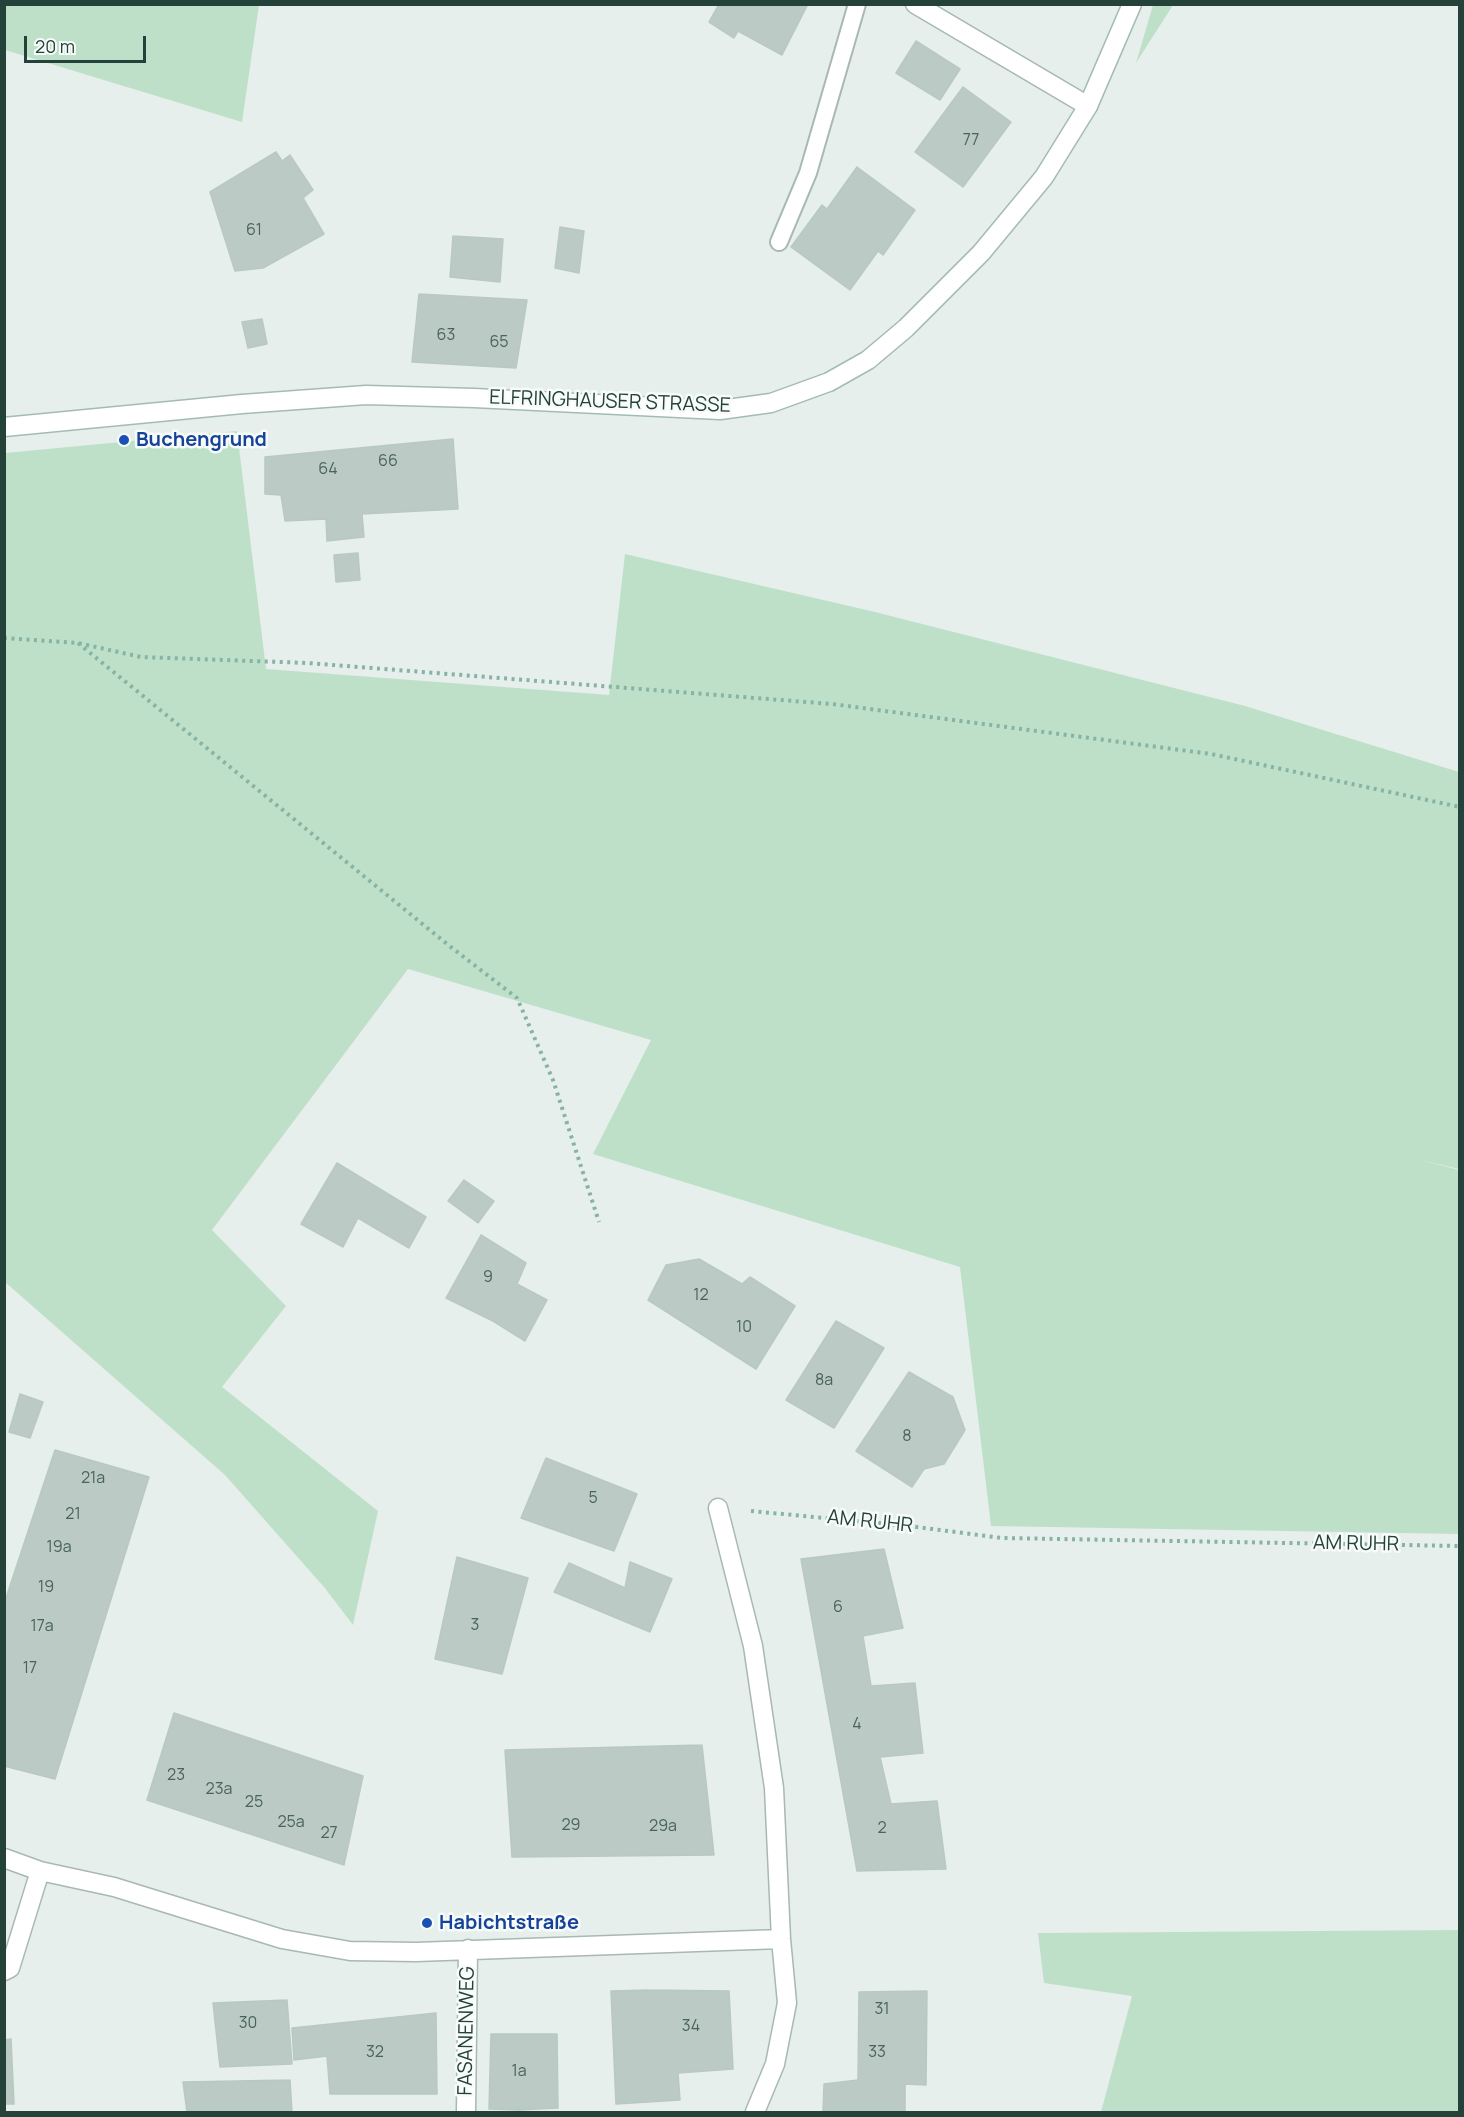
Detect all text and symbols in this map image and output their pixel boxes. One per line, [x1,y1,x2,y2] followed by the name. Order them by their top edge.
[27,24,148,62] scale bar
[35,34,75,58] text: 20 m
[963,131,979,151] house number: 77
[246,221,262,241] house number: 61
[437,326,455,346] house number: 63
[489,333,509,353] house number: 65
[489,386,731,418] street label: ELFRINGHAUSER STRASSE
[136,428,267,452] place label: Buchengrund
[117,433,131,447] marker: Buchengrund
[378,452,398,472] house number: 66
[318,460,338,480] house number: 64
[483,1268,493,1288] house number: 9
[693,1286,709,1306] house number: 12
[736,1318,752,1338] house number: 10
[815,1371,833,1391] house number: 8a
[902,1427,912,1447] house number: 8
[81,1469,105,1489] house number: 21a
[588,1489,598,1509] house number: 5
[65,1505,81,1525] house number: 21
[826,1506,914,1538] street label: AM RUHR
[1313,1531,1399,1557] street label: AM RUHR
[46,1538,72,1558] house number: 19a
[38,1578,54,1598] house number: 19
[833,1598,843,1618] house number: 6
[471,1616,479,1636] house number: 3
[30,1617,54,1637] house number: 17a
[23,1659,37,1679] house number: 17
[852,1715,862,1735] house number: 4
[167,1766,185,1786] house number: 23
[206,1780,232,1800] house number: 23a
[245,1793,263,1813] house number: 25
[277,1813,305,1833] house number: 25a
[561,1816,581,1836] house number: 29
[649,1817,677,1837] house number: 29a
[877,1819,887,1839] house number: 2
[320,1824,338,1844] house number: 27
[439,1911,579,1935] place label: Habichtstraße
[420,1916,434,1930] marker: Habichtstraße
[454,1966,480,2096] street label: FASANENWEG
[874,2000,890,2020] house number: 31
[239,2014,257,2034] house number: 30
[682,2017,700,2037] house number: 34
[366,2043,384,2063] house number: 32
[868,2043,886,2063] house number: 33
[511,2062,527,2082] house number: 1a

